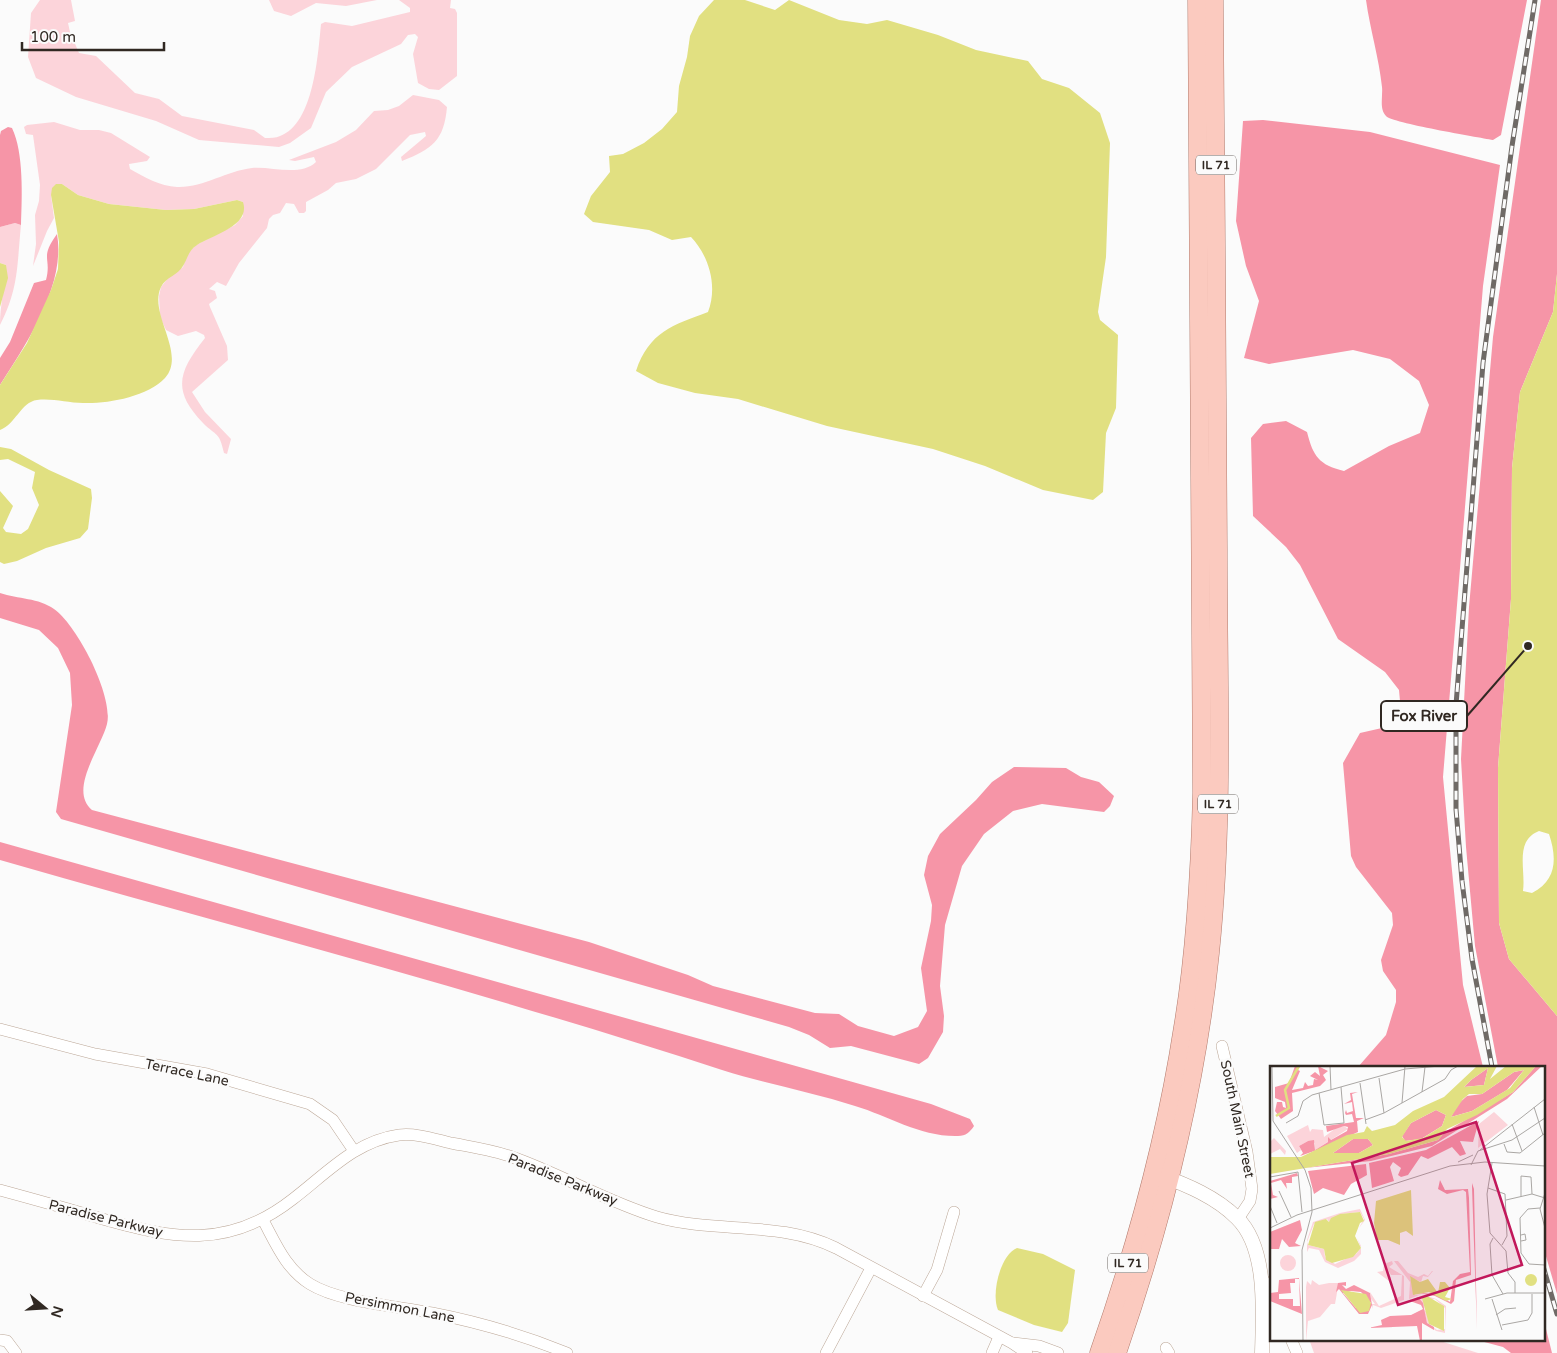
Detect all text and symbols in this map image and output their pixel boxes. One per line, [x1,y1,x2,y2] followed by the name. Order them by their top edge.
[22,20,165,52] scale bar
[30,28,76,46] text: 100 m
[1196,156,1236,174] road number: IL 71
[1381,701,1467,731] callout: Fox River
[1391,707,1457,725] text: Fox River
[1198,794,1238,814] road number: IL 71
[143,1055,231,1090] street label: Terrace Lane
[1217,1059,1258,1180] street label: South Main Street
[1270,1066,1544,1340] inset map
[505,1150,621,1209] street label: Paradise Parkway
[47,1196,165,1241] street label: Paradise Parkway
[1108,1254,1148,1272] road number: IL 71
[20,1283,70,1333] north arrow
[344,1289,456,1326] street label: Persimmon Lane
[47,1304,67,1320] text: N

